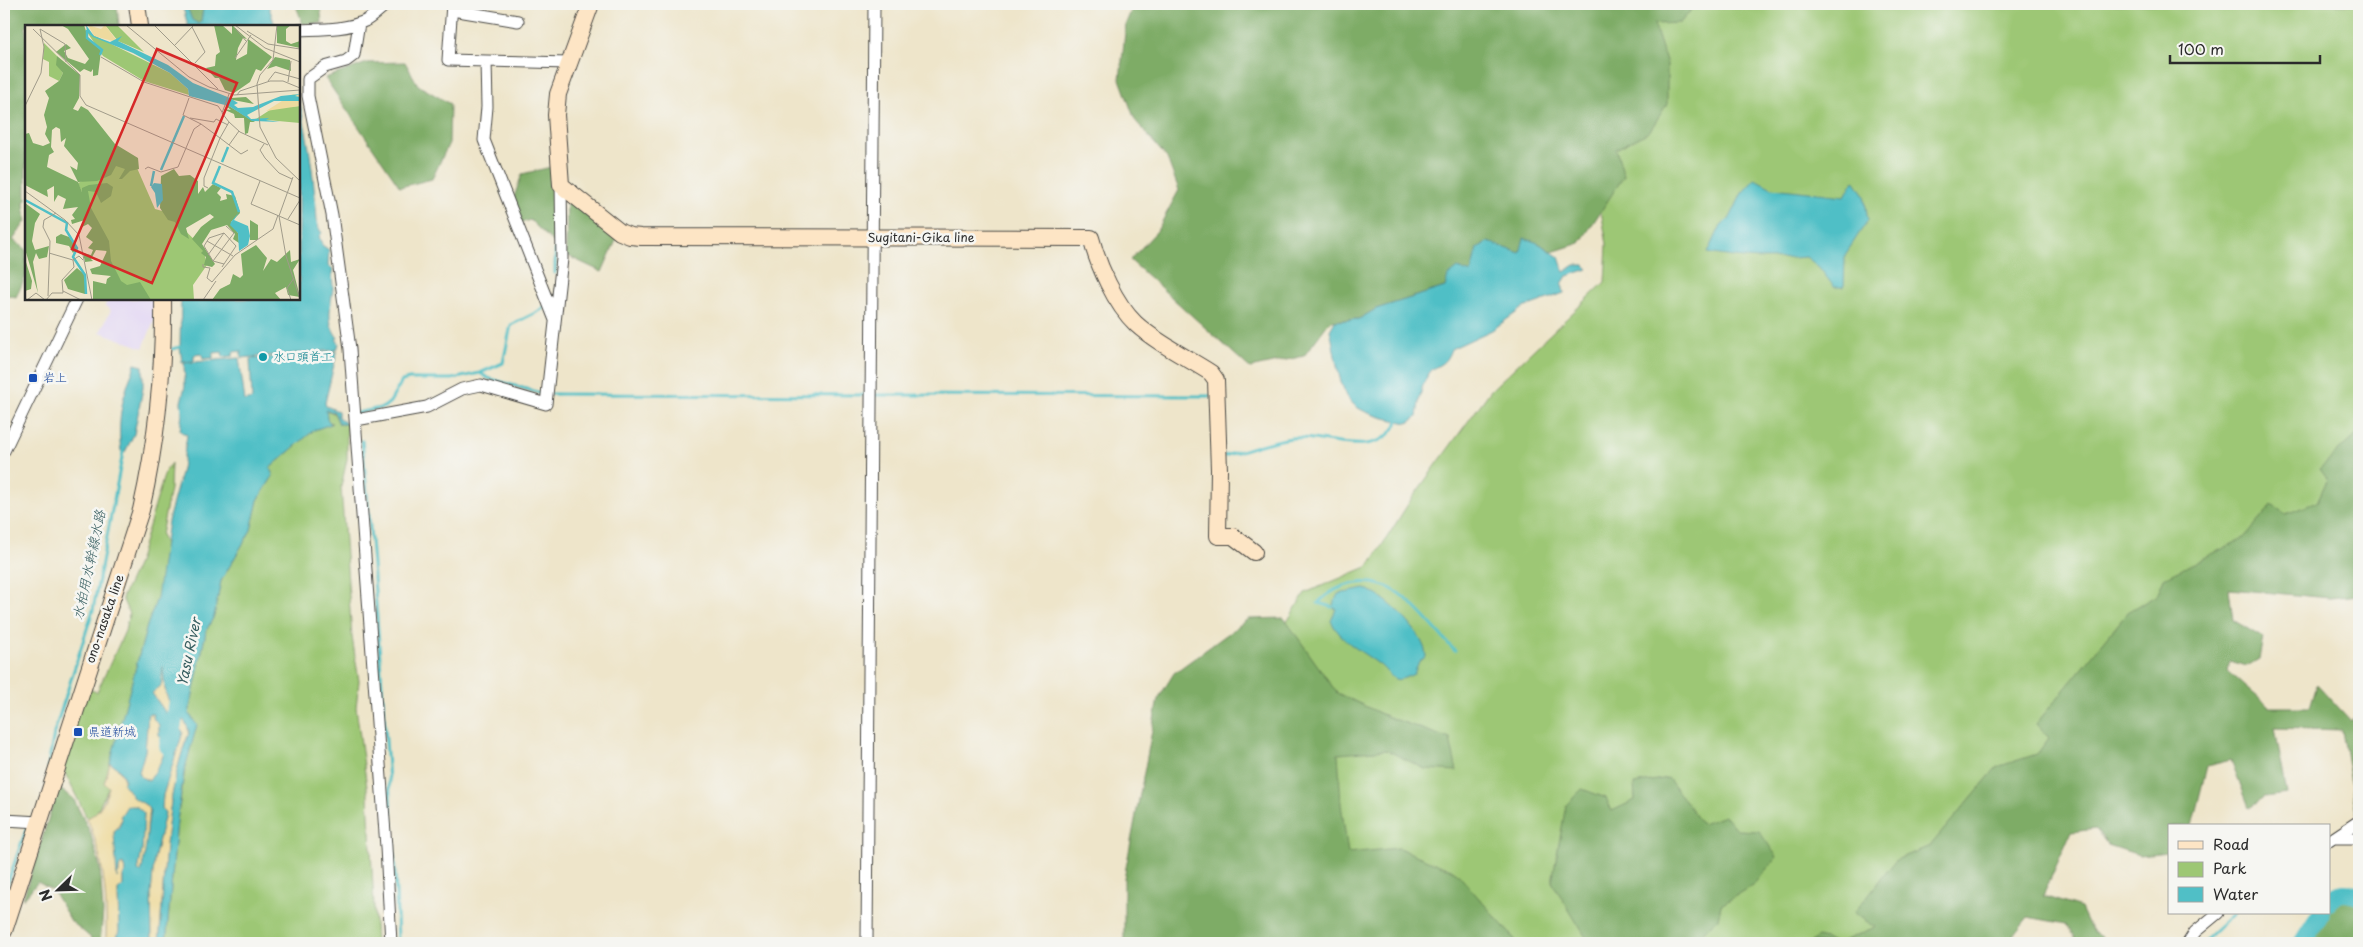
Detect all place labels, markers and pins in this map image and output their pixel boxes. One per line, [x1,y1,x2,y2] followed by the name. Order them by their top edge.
[273,347,333,365] place label: 水口頭首工
[257,351,269,363] marker: 水口頭首工
[43,368,67,386] place label: 岩上
[27,372,39,384] marker: 岩上
[88,722,136,740] place label: 県道新城
[72,726,84,738] marker: 県道新城

